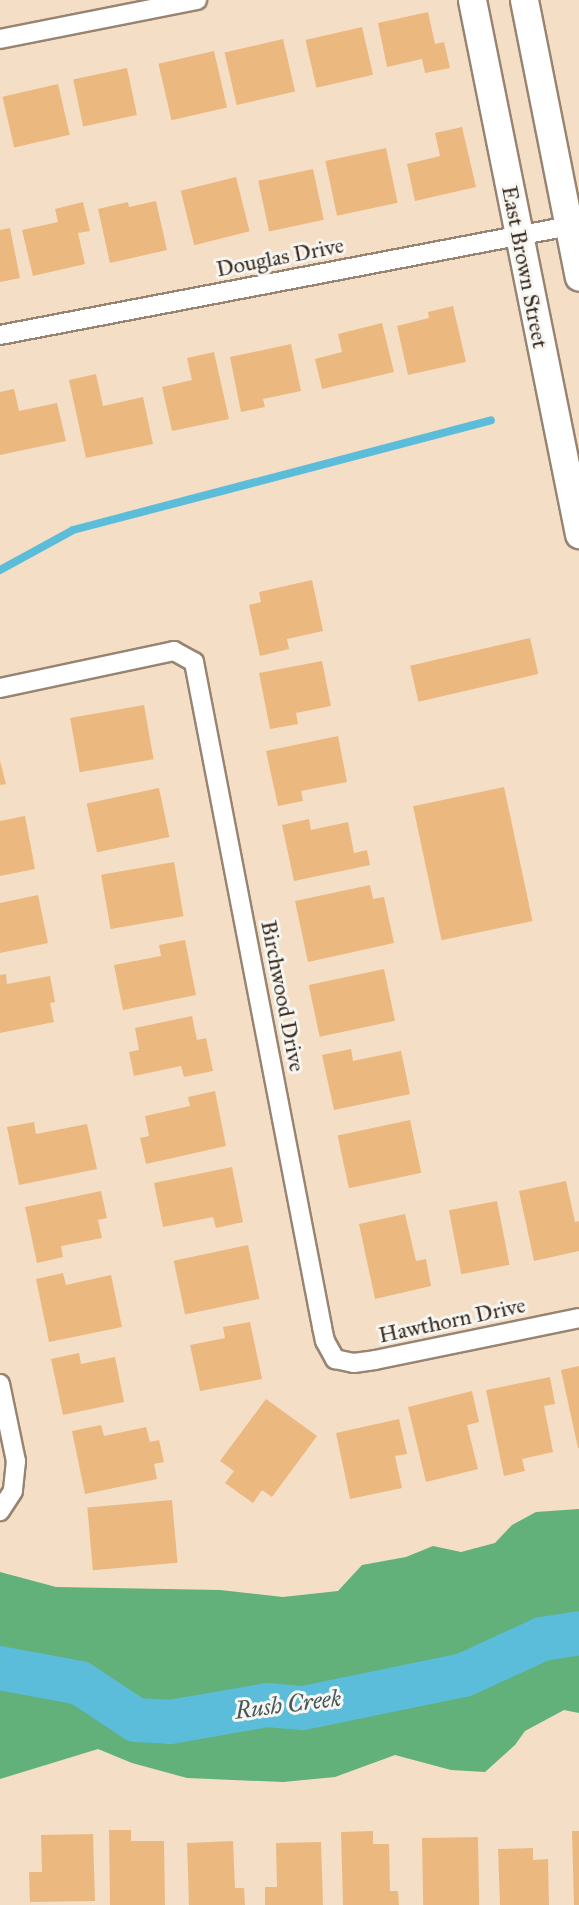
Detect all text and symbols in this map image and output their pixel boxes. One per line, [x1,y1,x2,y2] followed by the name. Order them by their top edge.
[496,183,554,351] street label: East Brown Street
[214,232,346,282] street label: Douglas Drive
[255,918,311,1074] street label: Birchwood Drive
[376,1292,528,1348] street label: Hawthorn Drive
[233,1684,343,1726] water label: Rush Creek

